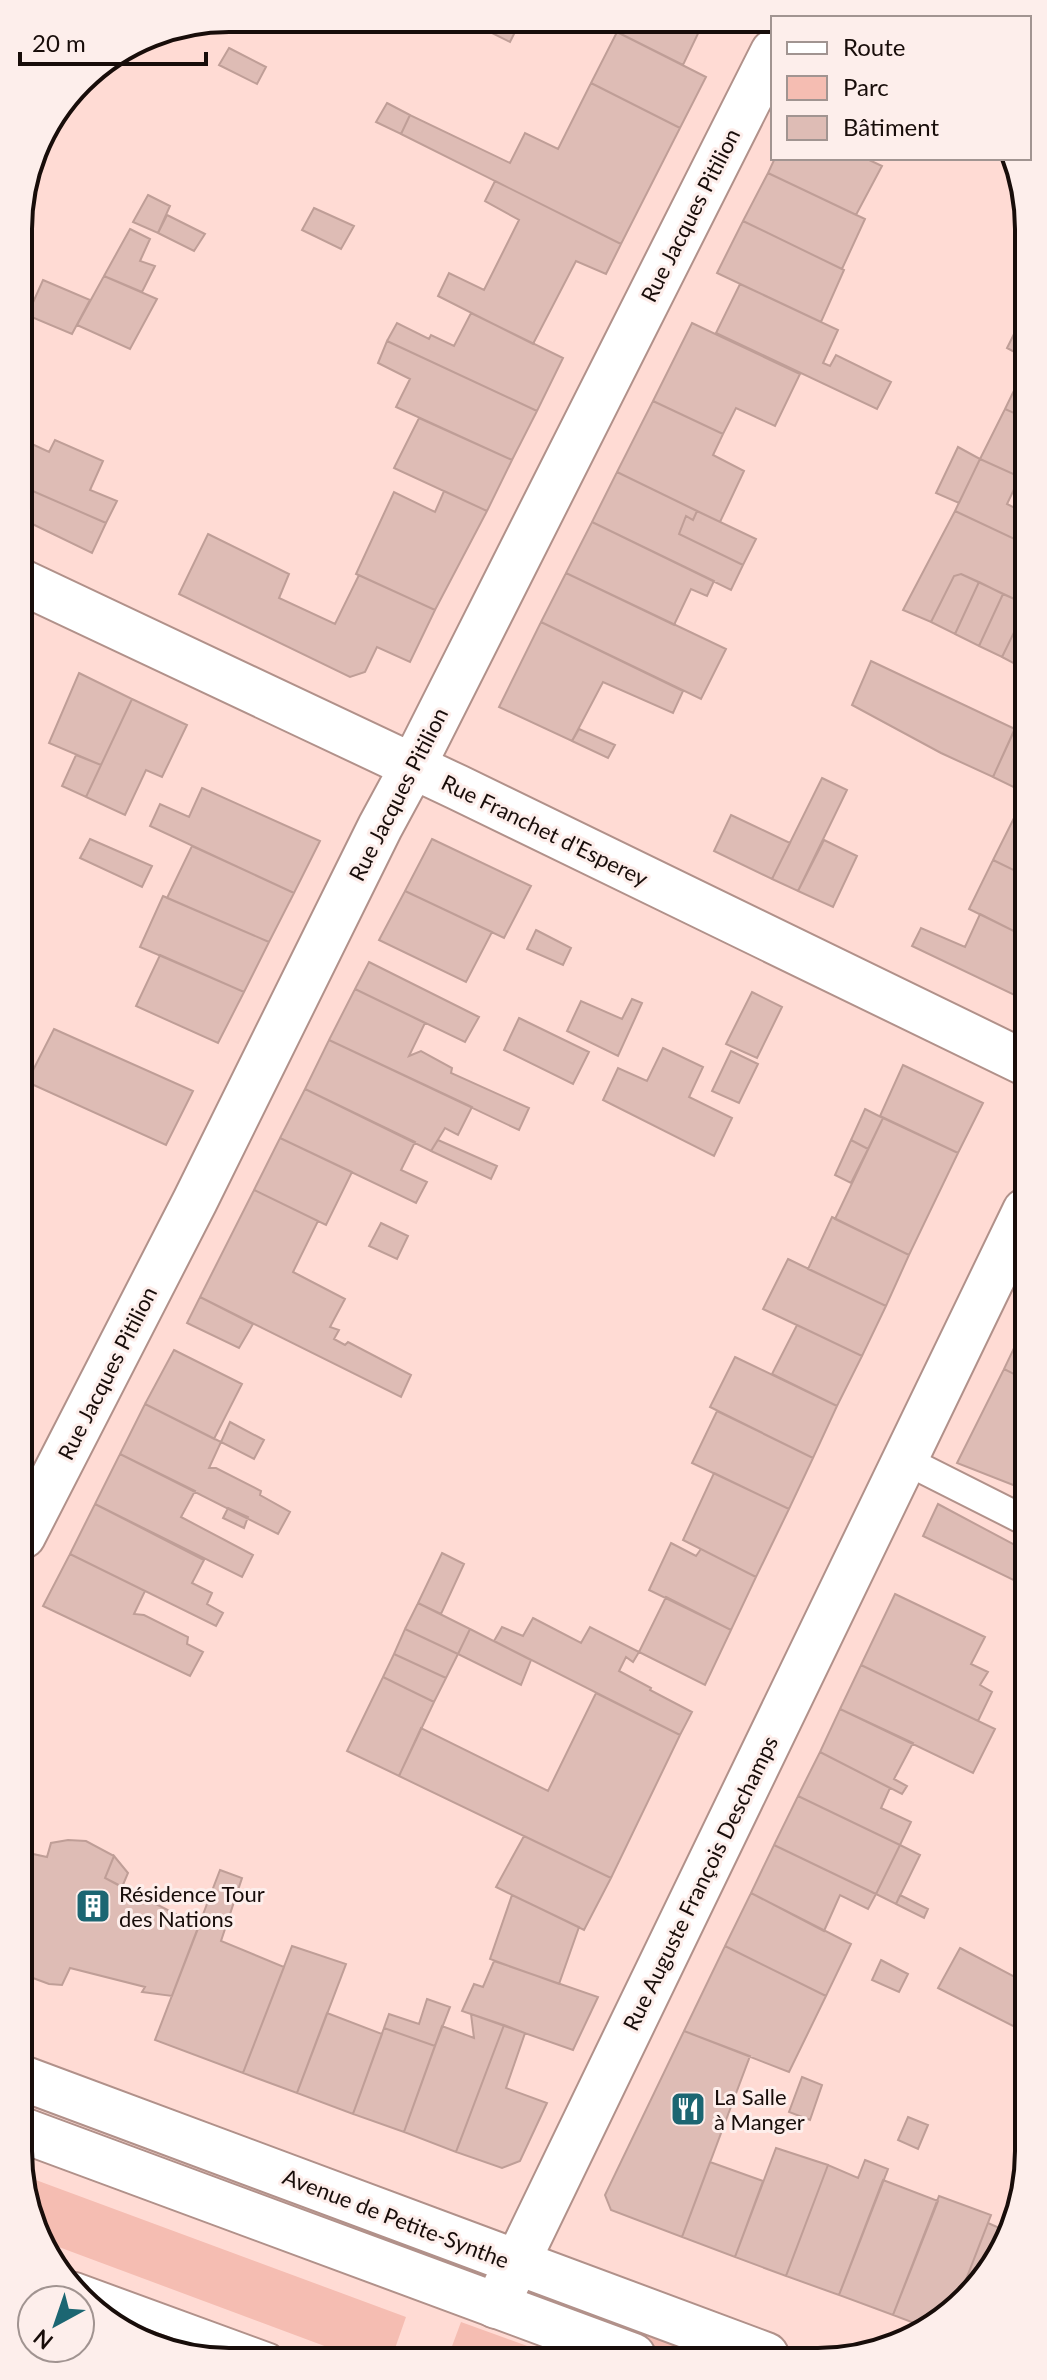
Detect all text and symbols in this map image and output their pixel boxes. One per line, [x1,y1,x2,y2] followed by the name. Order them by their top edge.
[20,16,206,66] scale bar
[771,16,1031,160] legend
[32,28,86,57] text: 20 m
[843,32,905,61] text: Route
[843,72,889,101] text: Parc
[843,112,940,141] text: Bâtiment
[635,124,745,306] street label: Rue Jacques Pitilion
[343,703,453,885] street label: Rue Jacques Pitilion
[437,768,653,892] street label: Rue Franchet d'Esperey
[52,1282,162,1464] street label: Rue Jacques Pitilion
[617,1731,783,2035] street label: Rue Auguste François Deschamps
[119,1880,265,1932] place label: Résidence Tour des Nations
[74,1887,112,1925] building icon: Résidence Tour des Nations
[714,2083,805,2135] place label: La Salle à Manger
[669,2090,707,2128] restaurant icon: La Salle à Manger
[279,2162,513,2274] street label: Avenue de Petite-Synthe
[16,2284,96,2364] north arrow
[28,2324,58,2355] text: N

